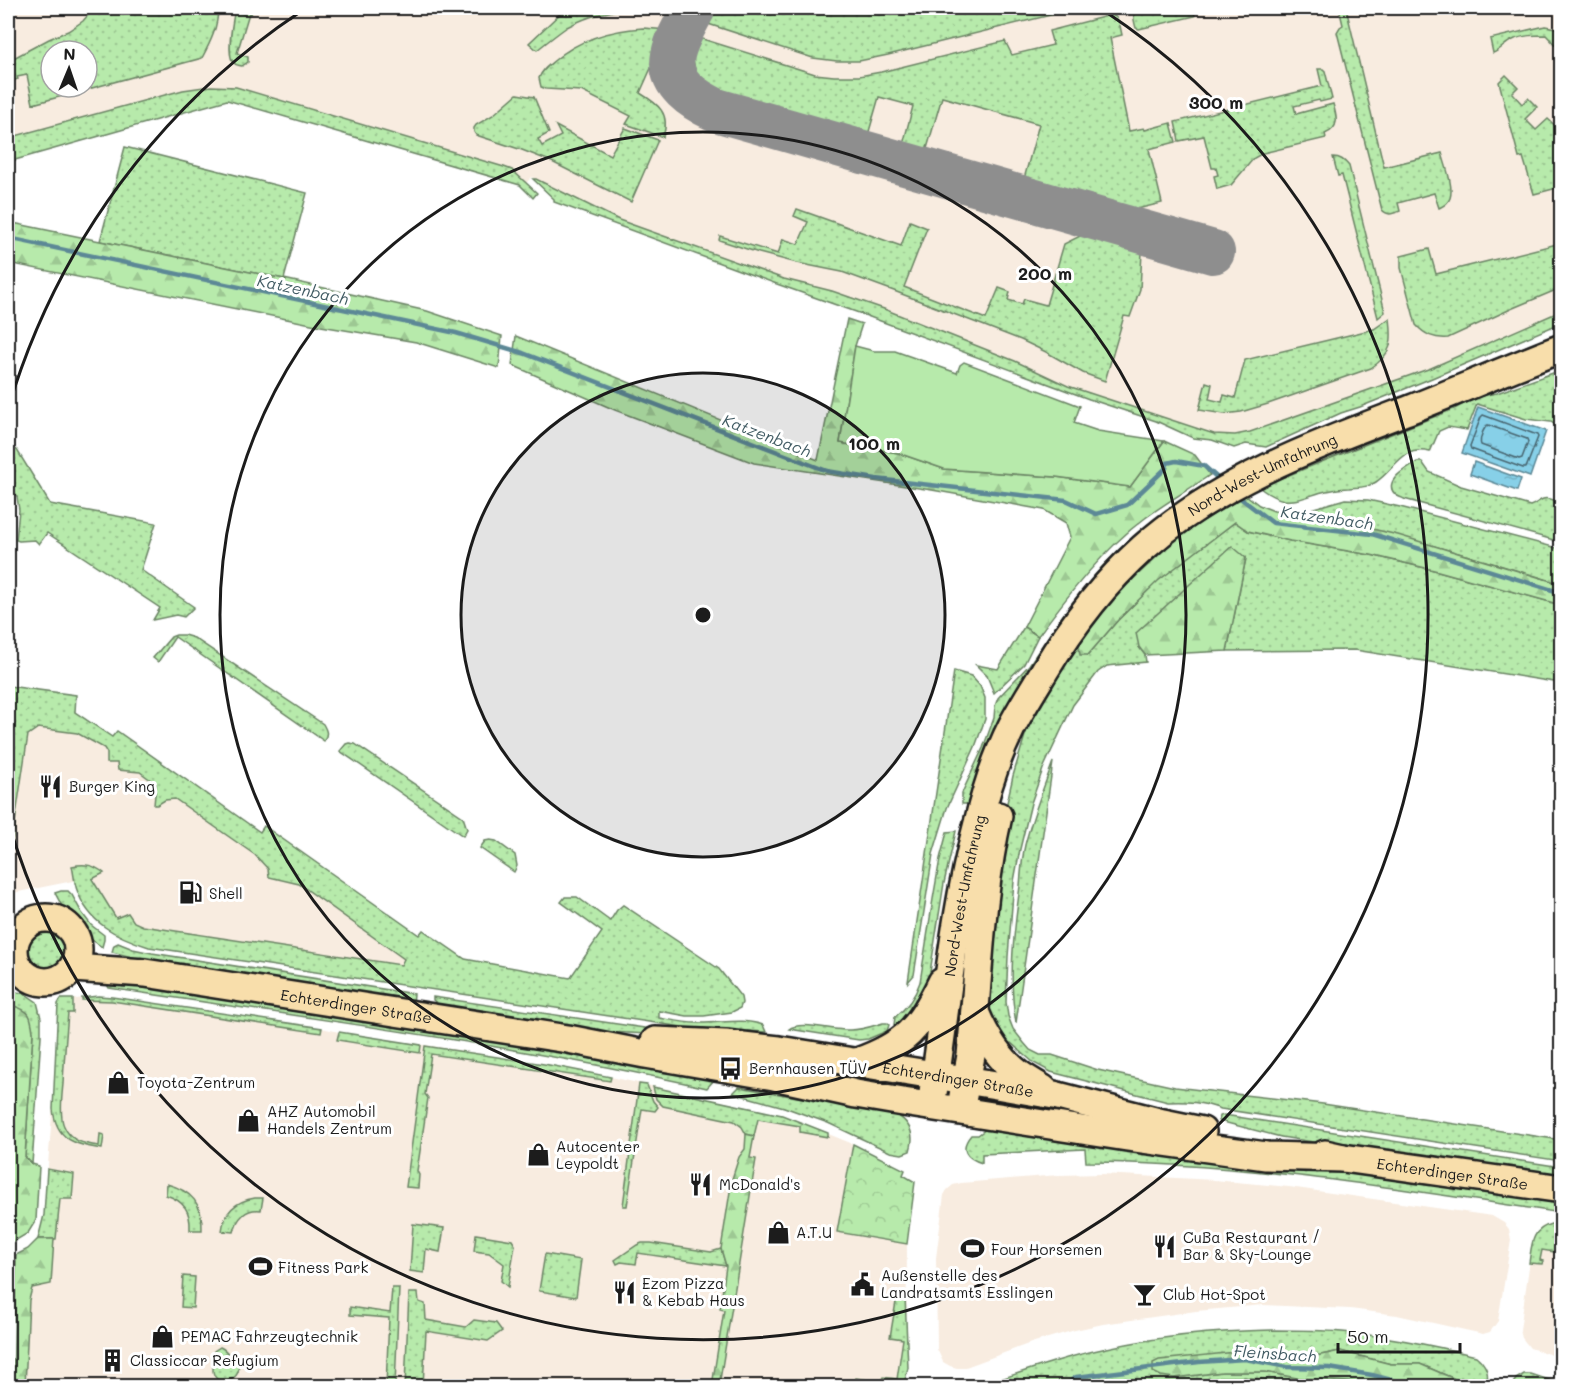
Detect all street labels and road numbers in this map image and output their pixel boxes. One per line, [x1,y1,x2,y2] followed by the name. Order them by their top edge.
[1184,429,1340,520] street label: Nord-West-Umfahrung
[939,812,990,978] street label: Nord-West-Umfahrung
[279,984,433,1028] street label: Echterdinger Straße
[881,1057,1035,1101] street label: Echterdinger Straße
[1375,1153,1530,1194] street label: Echterdinger Straße

